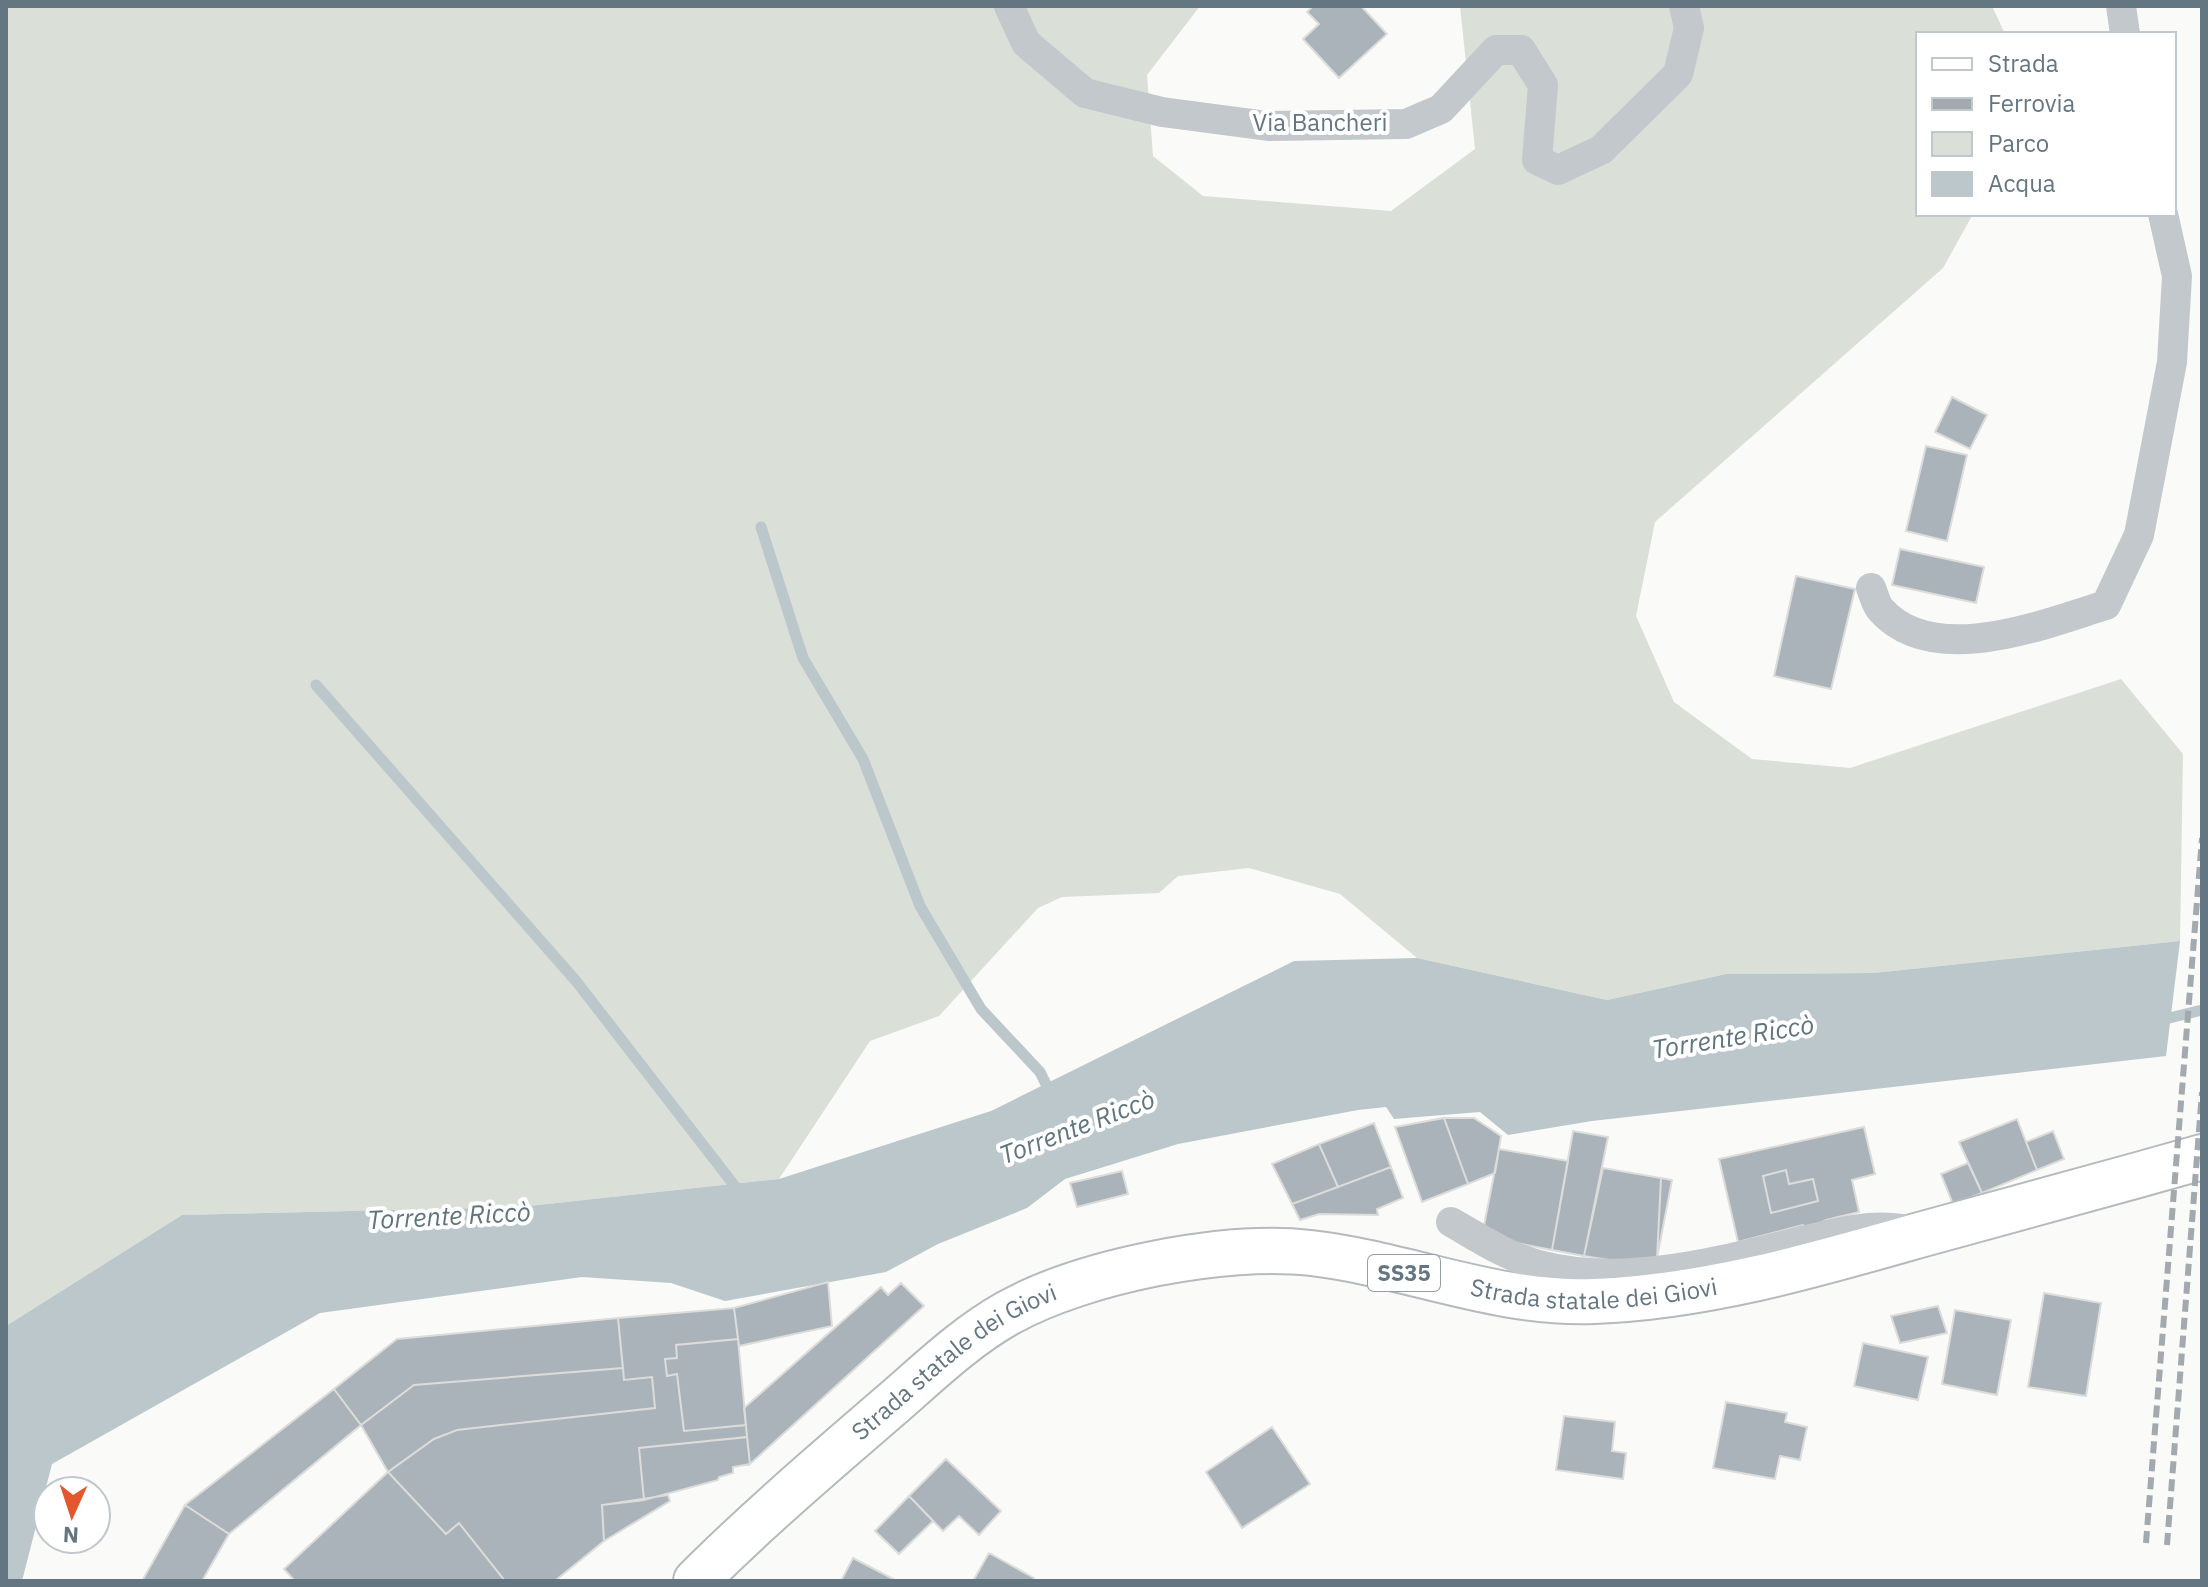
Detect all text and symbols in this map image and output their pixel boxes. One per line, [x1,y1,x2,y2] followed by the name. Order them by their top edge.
[1916,32,2176,216] legend
[1988,47,2059,79] text: Strada
[1988,87,2076,119] text: Ferrovia
[1253,106,1387,138] street label: Via Bancheri
[1988,127,2049,159] text: Parco
[1988,167,2056,199] text: Acqua
[1649,1006,1816,1066] water label: Torrente Riccò
[994,1081,1159,1171] water label: Torrente Riccò
[366,1194,532,1236] water label: Torrente Riccò
[1368,1255,1440,1291] road number: SS35
[1468,1270,1720,1316] street label: Strada statale dei Giovi
[844,1275,1061,1447] street label: Strada statale dei Giovi
[32,1475,112,1555] north arrow
[62,1521,80,1550] text: N

